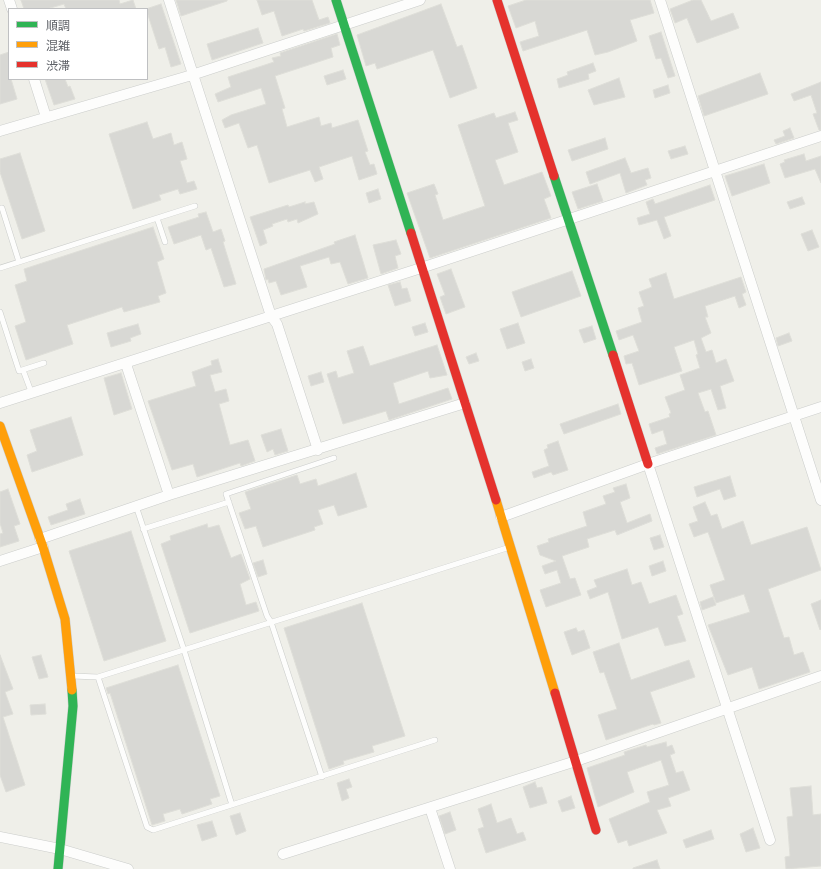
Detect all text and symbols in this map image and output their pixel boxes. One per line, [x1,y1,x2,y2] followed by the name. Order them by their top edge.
[8,8,148,80] legend
[46,19,70,33] text: 順調
[46,39,70,53] text: 混雑
[46,59,70,73] text: 渋滞

